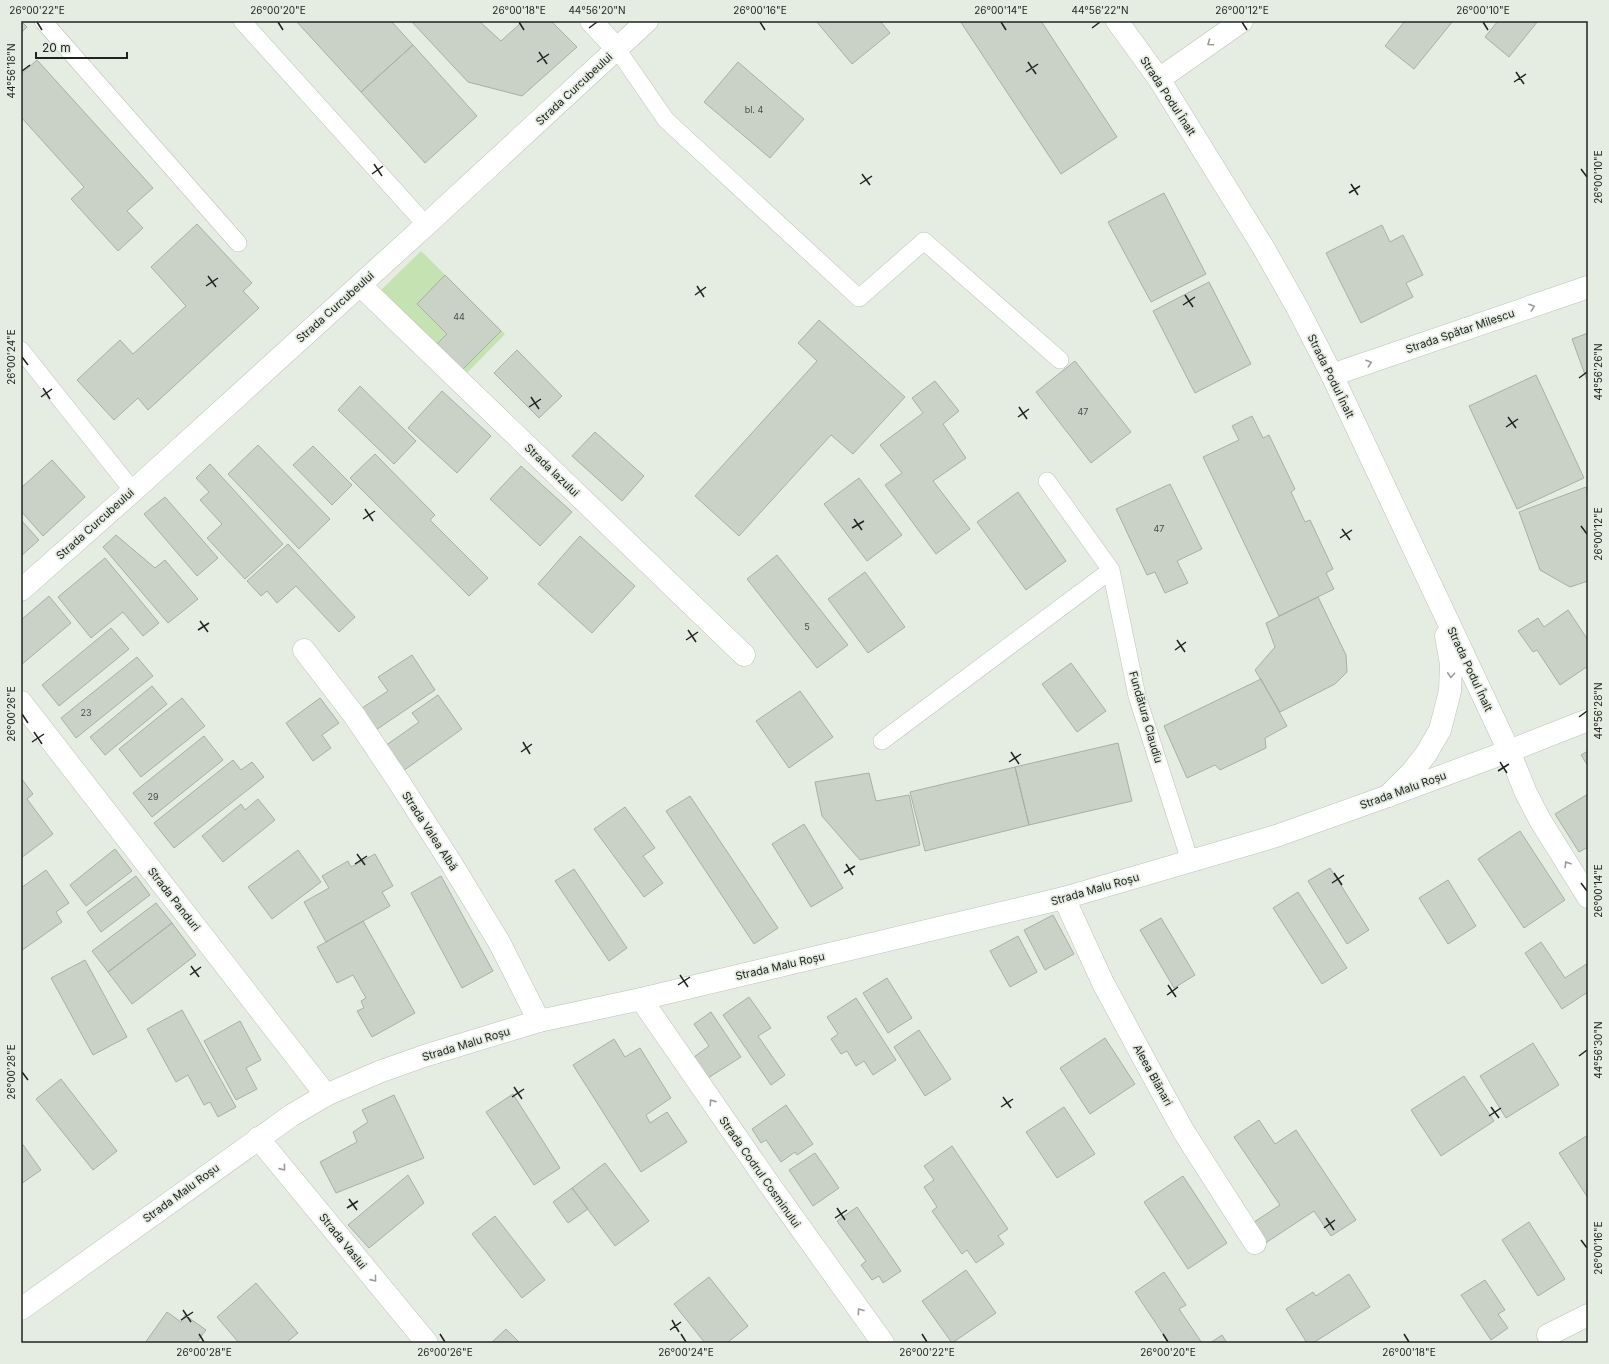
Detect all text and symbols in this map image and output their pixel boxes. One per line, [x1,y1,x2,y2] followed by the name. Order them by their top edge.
[9,4,65,16] text: 26°00'22"E
[250,4,306,16] text: 26°00'20"E
[492,4,546,16] text: 26°00'18"E
[568,4,626,16] text: 44°56'20"N
[733,4,787,16] text: 26°00'16"E
[974,4,1028,16] text: 26°00'14"E
[1072,4,1128,16] text: 44°56'22"N
[1215,4,1269,16] text: 26°00'12"E
[1456,4,1510,16] text: 26°00'10"E
[36,34,127,60] scale bar
[1207,39,1214,46] one-way arrow
[42,40,71,55] text: 20 m
[5,43,17,99] text: 44°56'18"N
[533,50,615,128] street label: Strada Curcubeului
[1137,54,1199,139] street label: Strada Podul Înalt
[745,104,763,115] house number: bl. 4
[1592,150,1604,204] text: 26°00'10"E
[293,268,377,346] street label: Strada Curcubeului
[1528,303,1535,311] one-way arrow
[1404,306,1516,356] street label: Strada Spătar Milescu
[453,311,465,322] house number: 44
[5,329,17,385] text: 26°00'24"E
[1305,332,1358,421] street label: Strada Podul Înalt
[1592,343,1604,401] text: 44°56'26"N
[1366,359,1373,367] one-way arrow
[1078,406,1088,417] house number: 47
[522,440,582,500] street label: Strada Iazului
[53,485,137,563] street label: Strada Curcubeului
[1592,507,1604,561] text: 26°00'12"E
[1154,523,1164,534] house number: 47
[804,621,810,632] house number: 5
[1444,625,1496,714] street label: Strada Podul Înalt
[1126,669,1166,765] street label: Fundătura Claudiu
[1446,672,1455,678] one-way arrow
[1592,682,1604,740] text: 44°56'28"N
[5,686,17,742] text: 26°00'26"E
[80,707,92,718] house number: 23
[1358,768,1448,812] street label: Strada Malu Roșu
[399,789,461,873] street label: Strada Valea Albă
[147,791,159,802] house number: 29
[1565,861,1572,868] one-way arrow
[145,864,203,934] street label: Strada Panduri
[1592,864,1604,918] text: 26°00'14"E
[1049,870,1141,908] street label: Strada Malu Roșu
[734,949,826,983] street label: Strada Malu Roșu
[1592,1021,1604,1079] text: 44°56'30"N
[420,1024,512,1064] street label: Strada Malu Roșu
[1130,1042,1176,1108] street label: Aleea Blănari
[5,1044,17,1100] text: 26°00'28"E
[710,1100,717,1107] one-way arrow
[716,1114,804,1230] street label: Strada Codrul Cosminului
[140,1161,222,1225] street label: Strada Malu Roșu
[278,1163,285,1171] one-way arrow
[316,1210,370,1272] street label: Strada Vaslui
[1592,1221,1604,1275] text: 26°00'16"E
[370,1275,377,1282] one-way arrow
[858,1309,865,1316] one-way arrow
[176,1346,232,1358] text: 26°00'28"E
[417,1346,473,1358] text: 26°00'26"E
[658,1346,714,1358] text: 26°00'24"E
[899,1346,955,1358] text: 26°00'22"E
[1140,1346,1196,1358] text: 26°00'20"E
[1382,1346,1436,1358] text: 26°00'18"E

